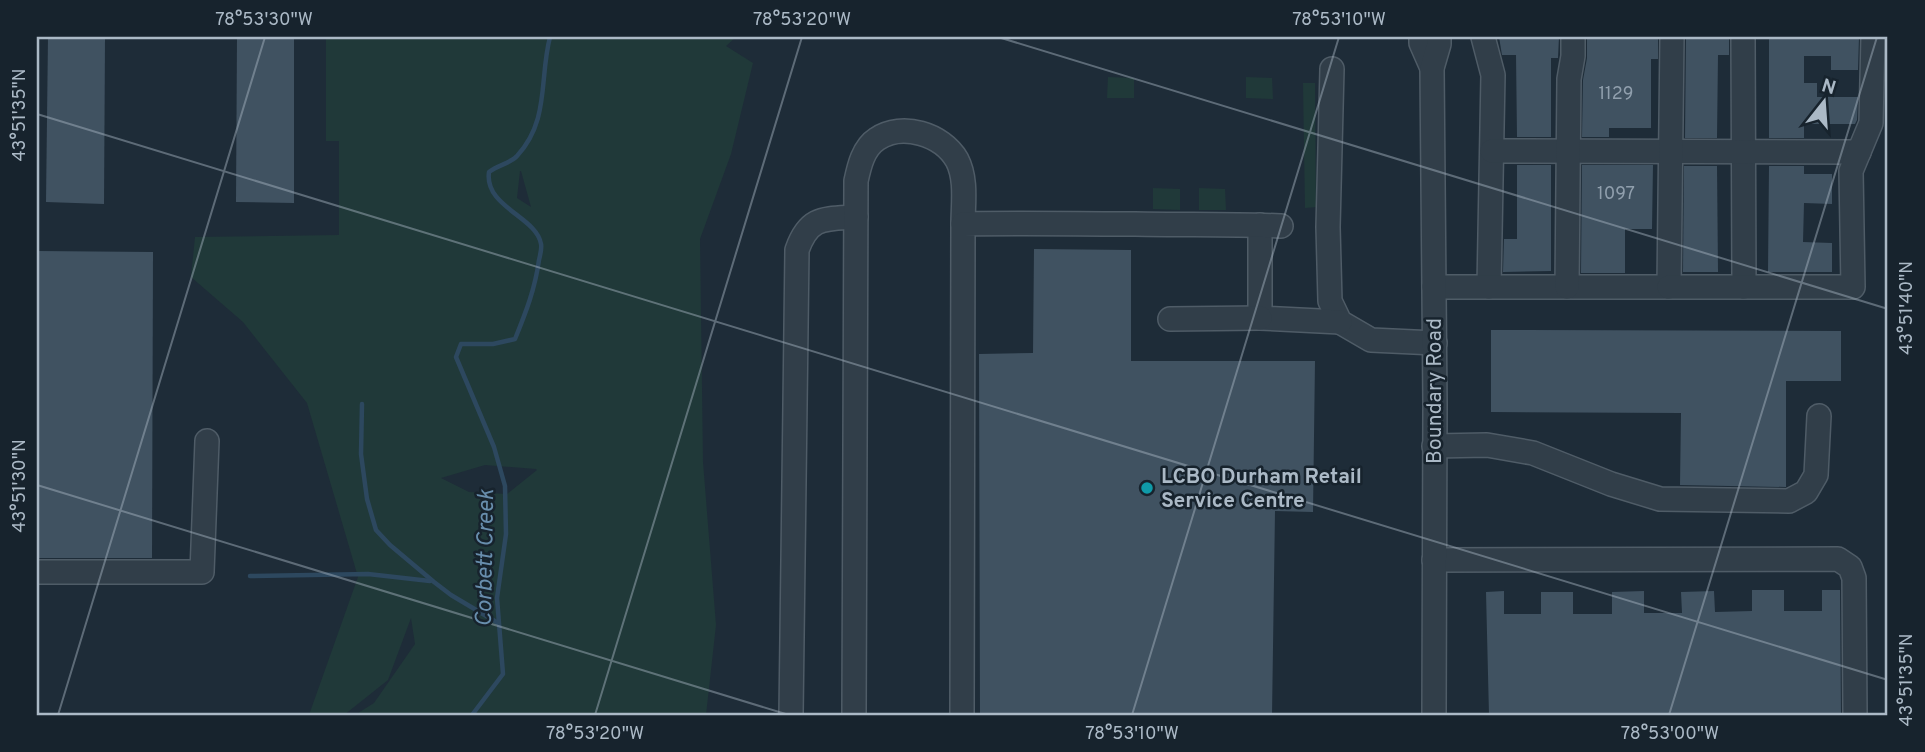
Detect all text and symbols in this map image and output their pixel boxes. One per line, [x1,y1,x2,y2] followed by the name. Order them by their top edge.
[215,9,313,32] text: 78°53'30"W
[753,9,851,32] text: 78°53'20"W
[1292,9,1386,32] text: 78°53'10"W
[1788,66,1858,136] north arrow
[9,68,32,162] text: 43°51'35"N
[1818,74,1838,101] text: N
[1598,83,1634,106] house number: 1129
[1597,183,1635,206] house number: 1097
[1896,261,1919,355] text: 43°51'40"N
[1422,318,1449,464] street label: Boundary Road
[9,439,32,533] text: 43°51'30"N
[1161,464,1362,515] place label: LCBO Durham Retail Service Centre
[1139,480,1155,496] marker: LCBO Durham Retail Service Centre
[471,489,502,627] water label: Corbett Creek
[1896,633,1919,727] text: 43°51'35"N
[546,723,644,746] text: 78°53'20"W
[1085,723,1179,746] text: 78°53'10"W
[1621,723,1719,746] text: 78°53'00"W

